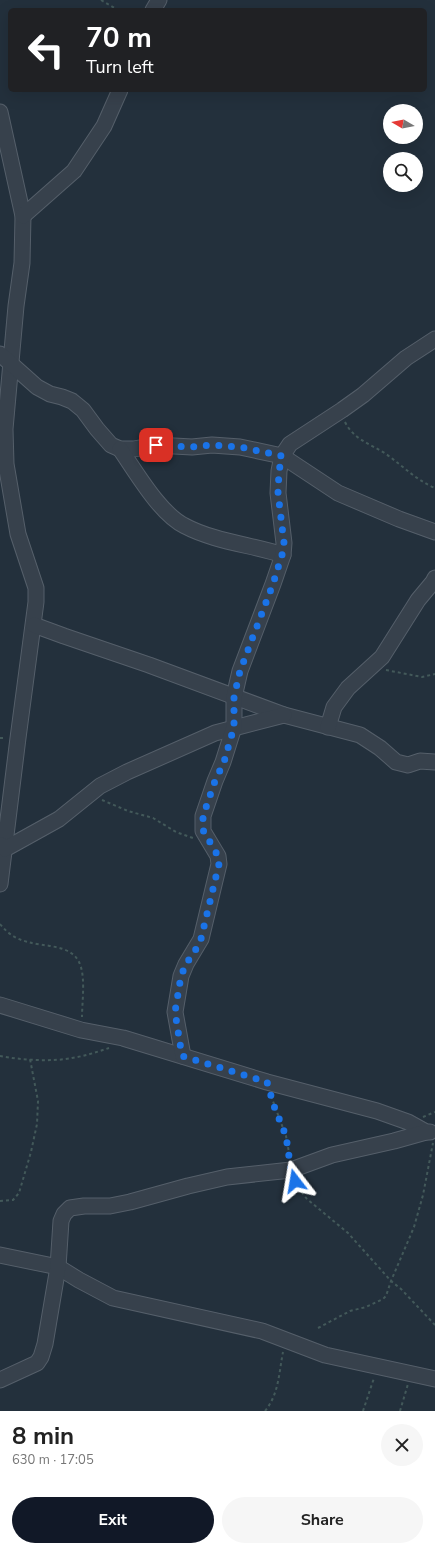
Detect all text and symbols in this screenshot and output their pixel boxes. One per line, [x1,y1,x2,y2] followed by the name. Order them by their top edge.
[86,19,152,57] text: 70 m
[20,24,72,76] icon: left
[86,55,154,79] text: Turn left
[383,104,423,144] north arrow
[383,104,423,192] map controls
[383,152,423,192] button: search
[139,428,173,462] pin
[145,434,167,456] icon: arrive
[274,1160,316,1202] position arrow
[12,1420,74,1452] text: 8 min
[381,1424,423,1466] button: close
[12,1451,94,1469] text: 630 m · 17:05
[12,1497,214,1543] button: Exit
[222,1497,423,1543] button: Share

